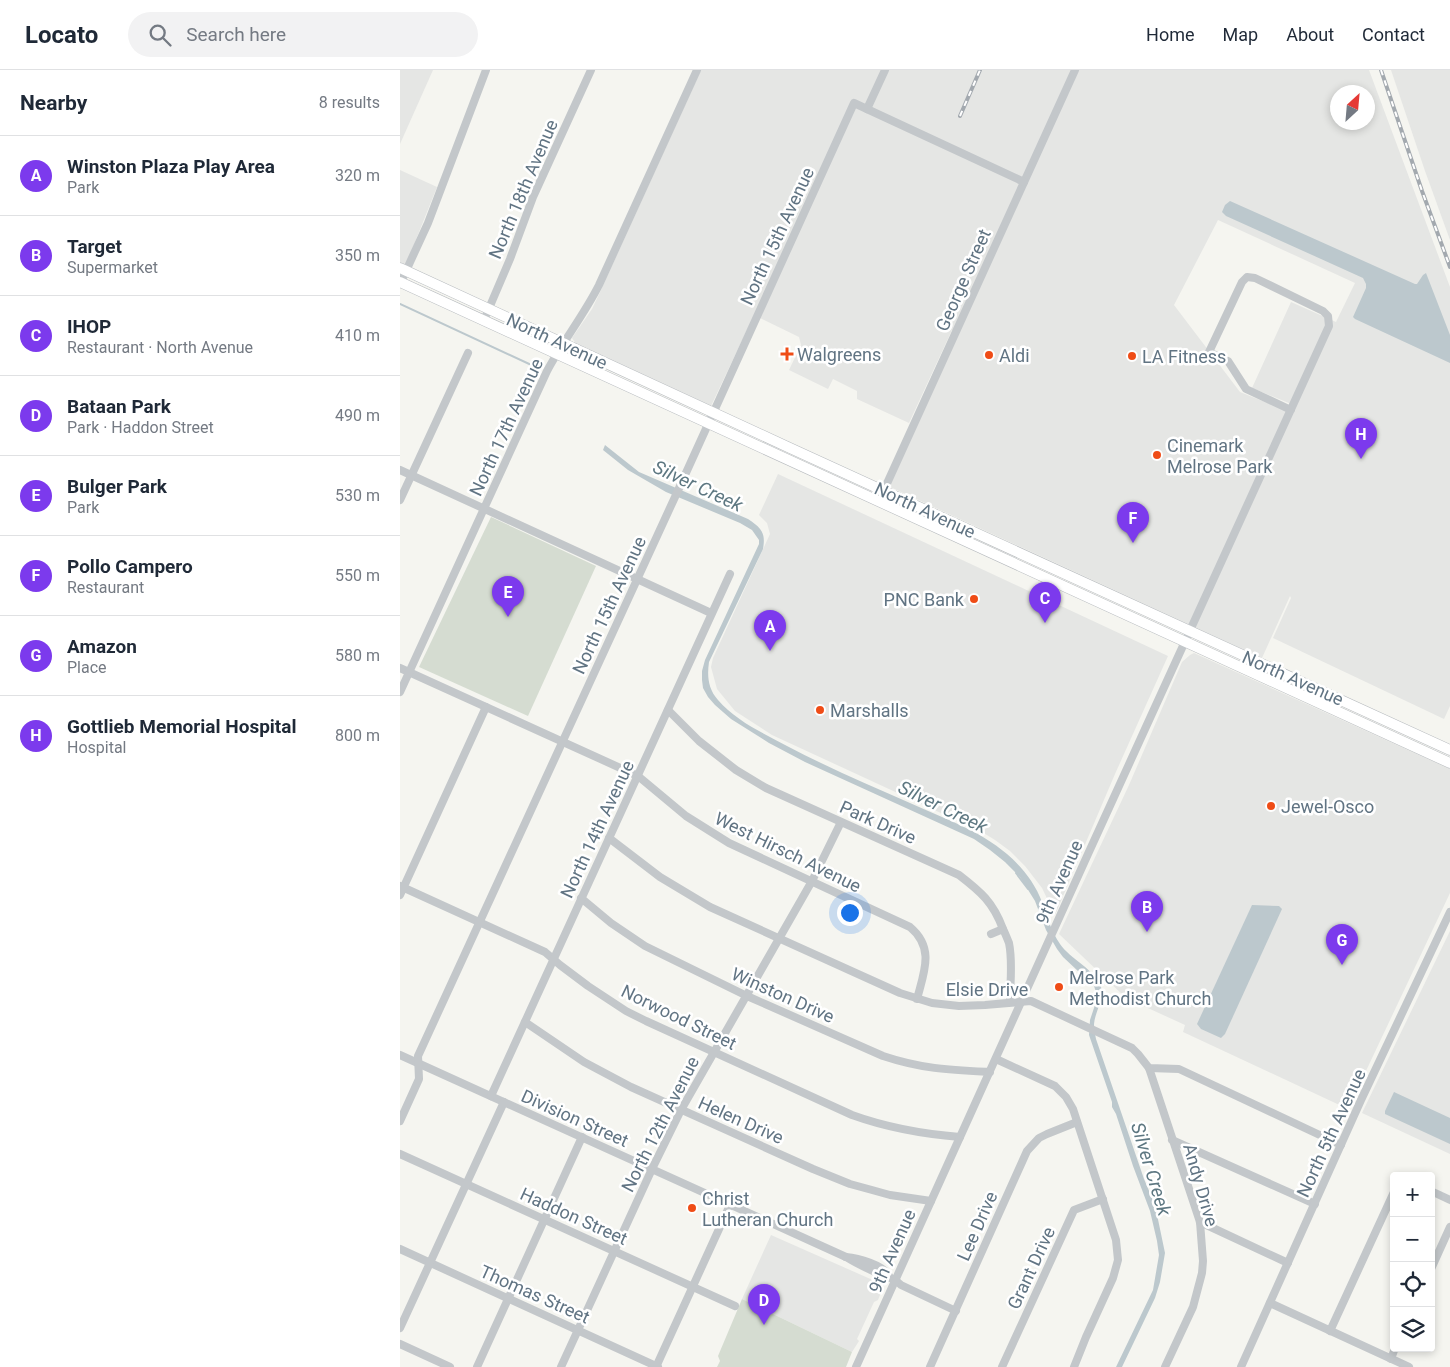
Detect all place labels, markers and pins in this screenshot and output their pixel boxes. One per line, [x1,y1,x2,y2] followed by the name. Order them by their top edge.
[797,344,881,365] place label: Walgreens
[999,345,1030,366] place label: Aldi
[1142,346,1226,367] place label: LA Fitness
[781,348,793,360] marker: Walgreens
[983,349,995,361] marker: Aldi
[1126,350,1138,362] marker: LA Fitness
[1345,418,1377,459] pin: H
[1167,435,1273,477] place label: Cinemark Melrose Park
[1151,449,1163,461] marker: Cinemark Melrose Park
[1117,502,1149,543] pin: F
[492,576,524,617] pin: E
[1029,582,1061,623] pin: C
[884,589,965,610] place label: PNC Bank
[968,593,980,605] marker: PNC Bank
[754,610,786,651] pin: A
[830,700,909,721] place label: Marshalls
[814,704,826,716] marker: Marshalls
[1281,796,1374,817] place label: Jewel-Osco
[1265,800,1277,812] marker: Jewel-Osco
[1131,891,1163,932] pin: B
[1326,924,1358,965] pin: G
[1069,967,1211,1009] place label: Melrose Park Methodist Church
[1053,981,1065,993] marker: Melrose Park Methodist Church
[702,1188,833,1230] place label: Christ Lutheran Church
[686,1202,698,1214] marker: Christ Lutheran Church
[748,1284,780,1325] pin: D

